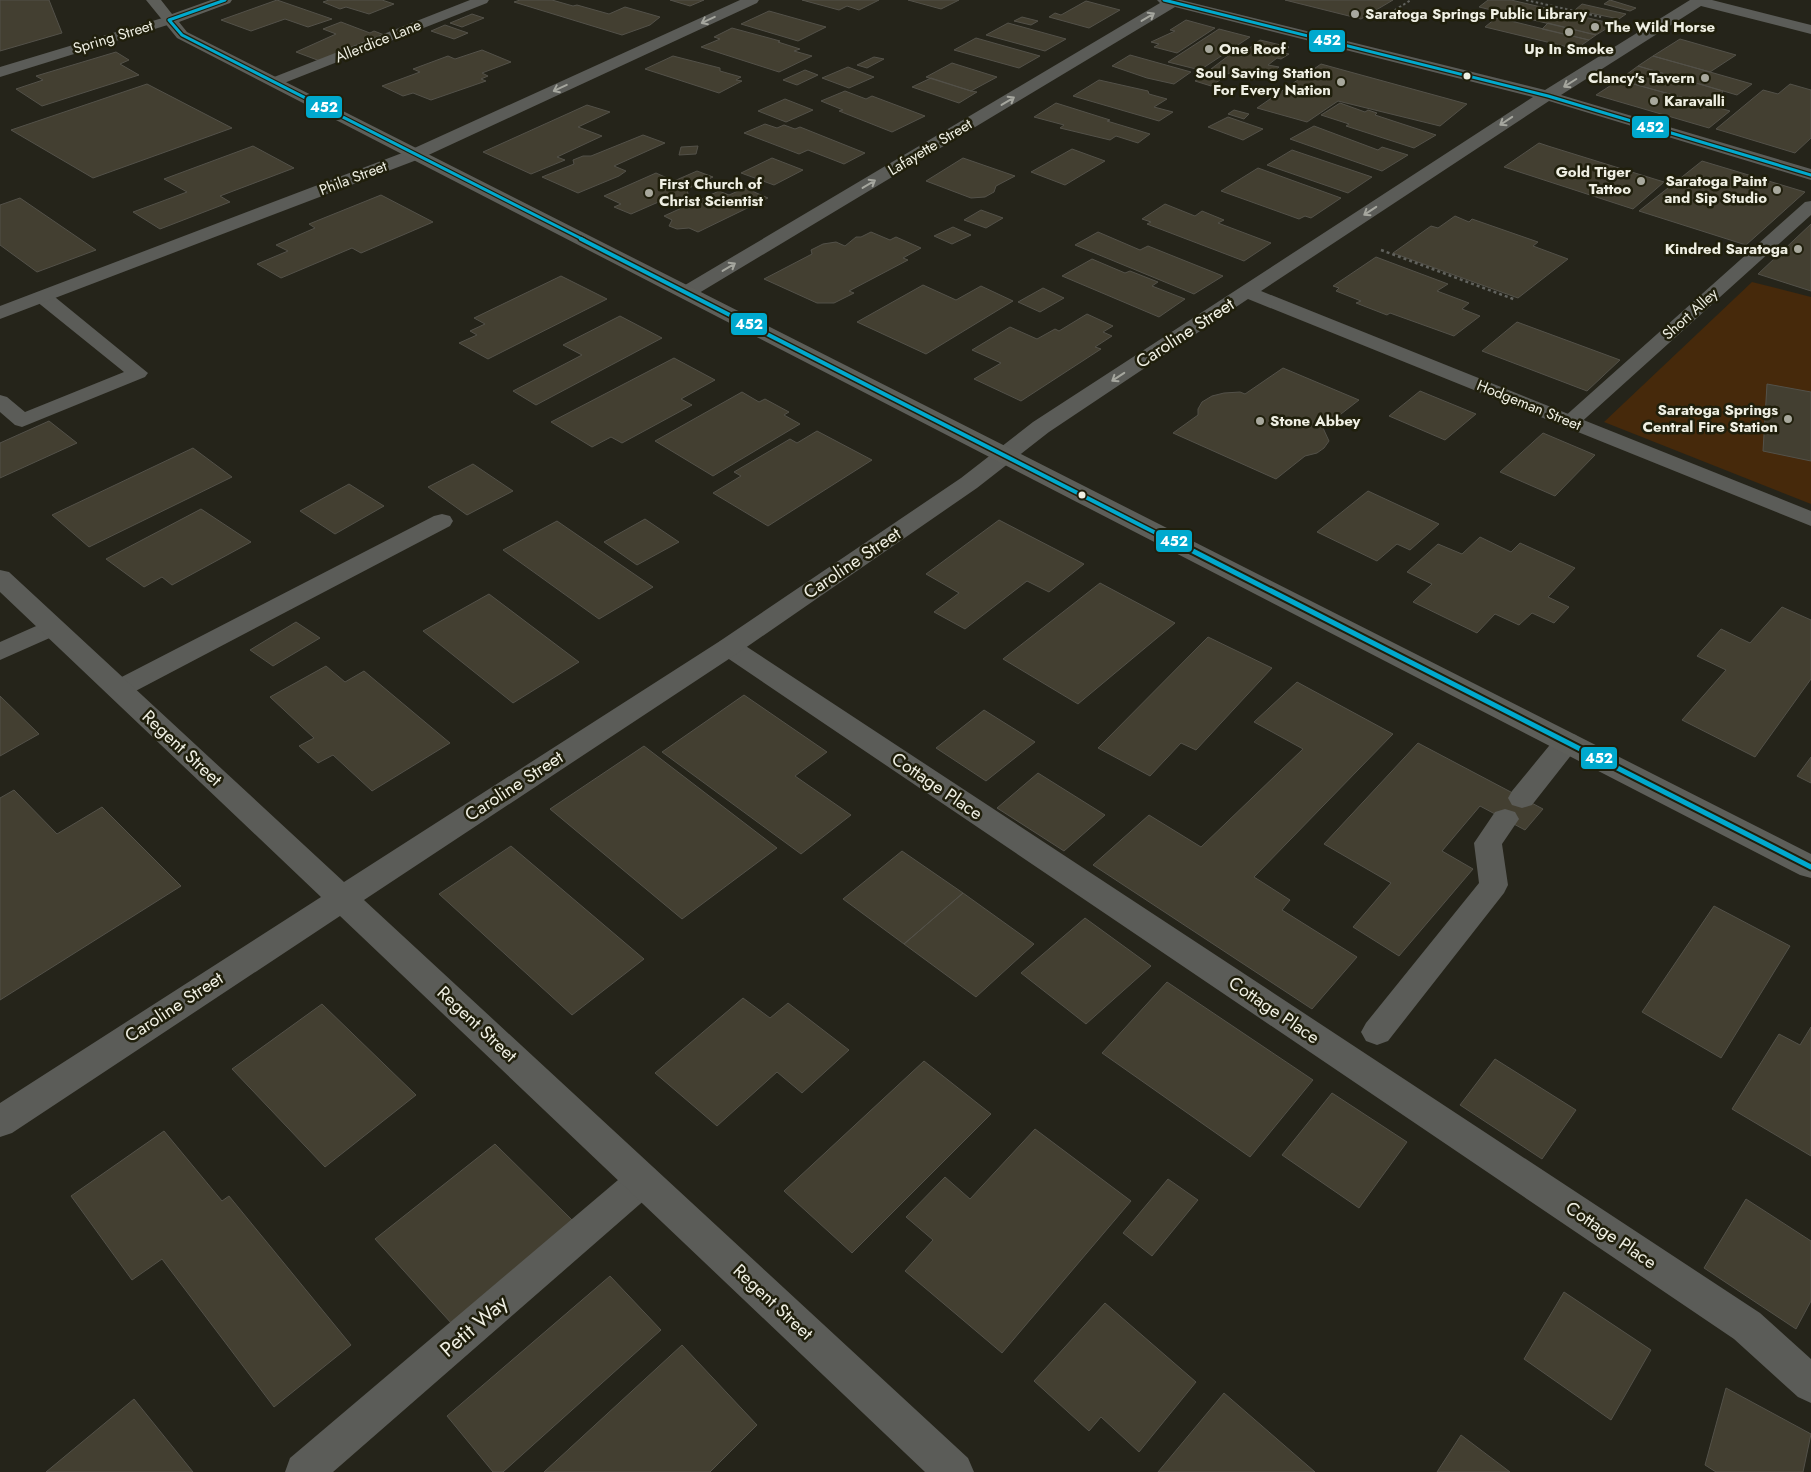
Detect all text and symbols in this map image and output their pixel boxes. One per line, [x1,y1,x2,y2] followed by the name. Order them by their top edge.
[1365,3,1587,25] place label: Saratoga Springs Public Library
[1349,8,1361,20] marker: Saratoga Springs Public Library
[1140,12,1154,22] one-way arrow
[70,14,156,60] street label: Spring Street
[332,14,425,68] street label: Allerdice Lane
[701,16,716,26] one-way arrow
[1605,16,1716,38] place label: The Wild Horse
[1589,21,1601,33] marker: The Wild Horse
[1563,26,1575,38] marker: Up In Smoke
[1308,29,1346,53] line badge: 452
[1313,30,1341,50] text: 452
[1219,38,1286,60] place label: One Roof
[1524,38,1614,60] place label: Up In Smoke
[1203,43,1215,55] marker: One Roof
[1195,62,1331,101] place label: Soul Saving Station For Every Nation
[1588,67,1695,89] place label: Clancy's Tavern
[1462,71,1472,81] unlabelled marker
[1699,72,1711,84] marker: Clancy's Tavern
[1335,76,1347,88] marker: Soul Saving Station For Every Nation
[1564,78,1578,88] one-way arrow
[553,84,568,93] one-way arrow
[1664,90,1725,112] place label: Karavalli
[305,95,343,119] line badge: 452
[1001,95,1015,105] one-way arrow
[1648,95,1660,107] marker: Karavalli
[310,97,338,117] text: 452
[884,113,977,181] street label: Lafayette Street
[1631,115,1670,139] line badge: 452
[1499,116,1513,126] one-way arrow
[1636,117,1664,137] text: 452
[316,155,390,201] street label: Phila Street
[1556,161,1632,200] place label: Gold Tiger Tattoo
[1664,170,1767,209] place label: Saratoga Paint and Sip Studio
[659,173,763,212] place label: First Church of Christ Scientist
[1635,175,1647,187] marker: Gold Tiger Tattoo
[861,178,875,188] one-way arrow
[1771,184,1783,196] marker: Saratoga Paint and Sip Studio
[643,187,655,199] marker: First Church of Christ Scientist
[1364,206,1378,216] one-way arrow
[1665,238,1788,260] place label: Kindred Saratoga
[1792,243,1804,255] marker: Kindred Saratoga
[722,262,736,272] one-way arrow
[1657,283,1723,345] street label: Short Alley
[1131,291,1240,375] street label: Caroline Street
[730,312,768,336] line badge: 452
[735,314,763,334] text: 452
[1111,372,1125,382] one-way arrow
[1474,374,1585,436] street label: Hodgeman Street
[1643,399,1778,438] place label: Saratoga Springs Central Fire Station
[1270,410,1361,432] place label: Stone Abbey
[1782,413,1794,425] marker: Saratoga Springs Central Fire Station
[1254,415,1266,427] marker: Stone Abbey
[1077,490,1087,500] unlabelled marker
[798,520,907,605] street label: Caroline Street
[1155,529,1193,553] line badge: 452
[1160,531,1188,551] text: 452
[136,704,228,792] street label: Regent Street
[460,744,569,828] street label: Caroline Street
[886,746,988,826] street label: Cottage Place
[1580,746,1618,770] line badge: 452
[1585,748,1613,768] text: 452
[120,965,229,1049] street label: Caroline Street
[1223,970,1325,1050] street label: Cottage Place
[431,980,523,1068] street label: Regent Street
[1560,1195,1662,1275] street label: Cottage Place
[727,1258,819,1346] street label: Regent Street
[433,1287,515,1364] street label: Petit Way

